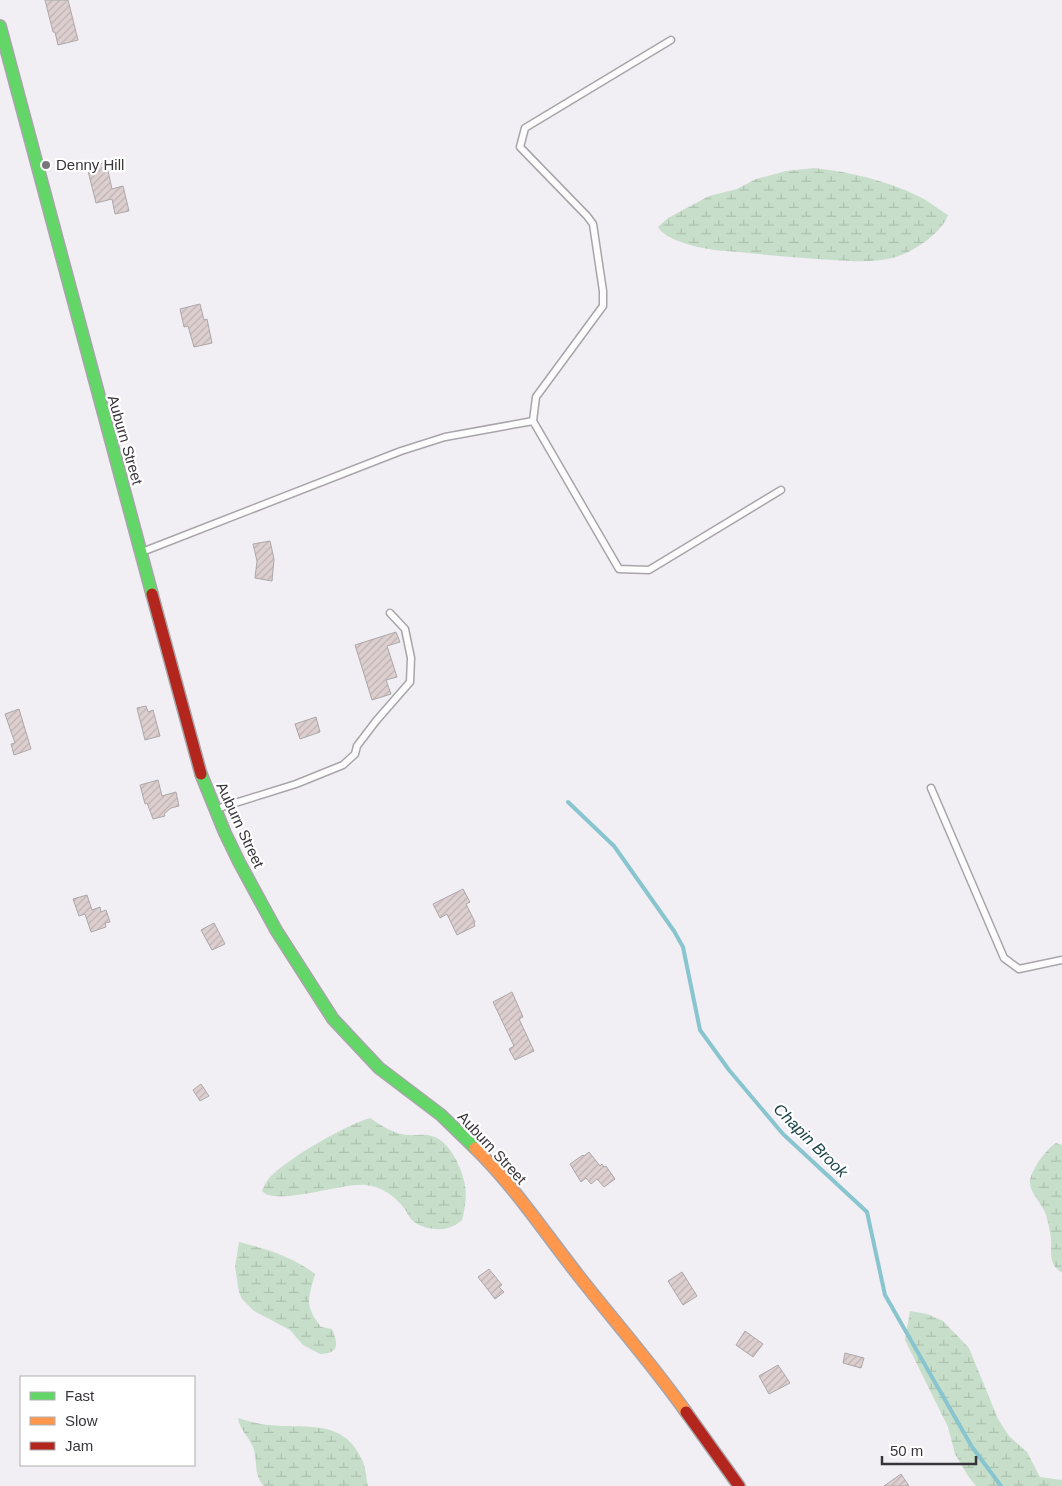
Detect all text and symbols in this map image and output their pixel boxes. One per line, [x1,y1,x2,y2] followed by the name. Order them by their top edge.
[56,156,124,173] place label: Denny Hill
[40,159,52,171] marker: Denny Hill
[105,393,147,487] street label: Auburn Street
[213,779,268,871] street label: Auburn Street
[770,1100,852,1181] water label: Chapin Brook
[455,1108,531,1188] street label: Auburn Street
[20,1376,195,1466] legend
[65,1387,95,1404] text: Fast
[65,1412,98,1429] text: Slow
[882,1434,976,1466] scale bar
[65,1437,93,1454] text: Jam
[890,1442,923,1459] text: 50 m

